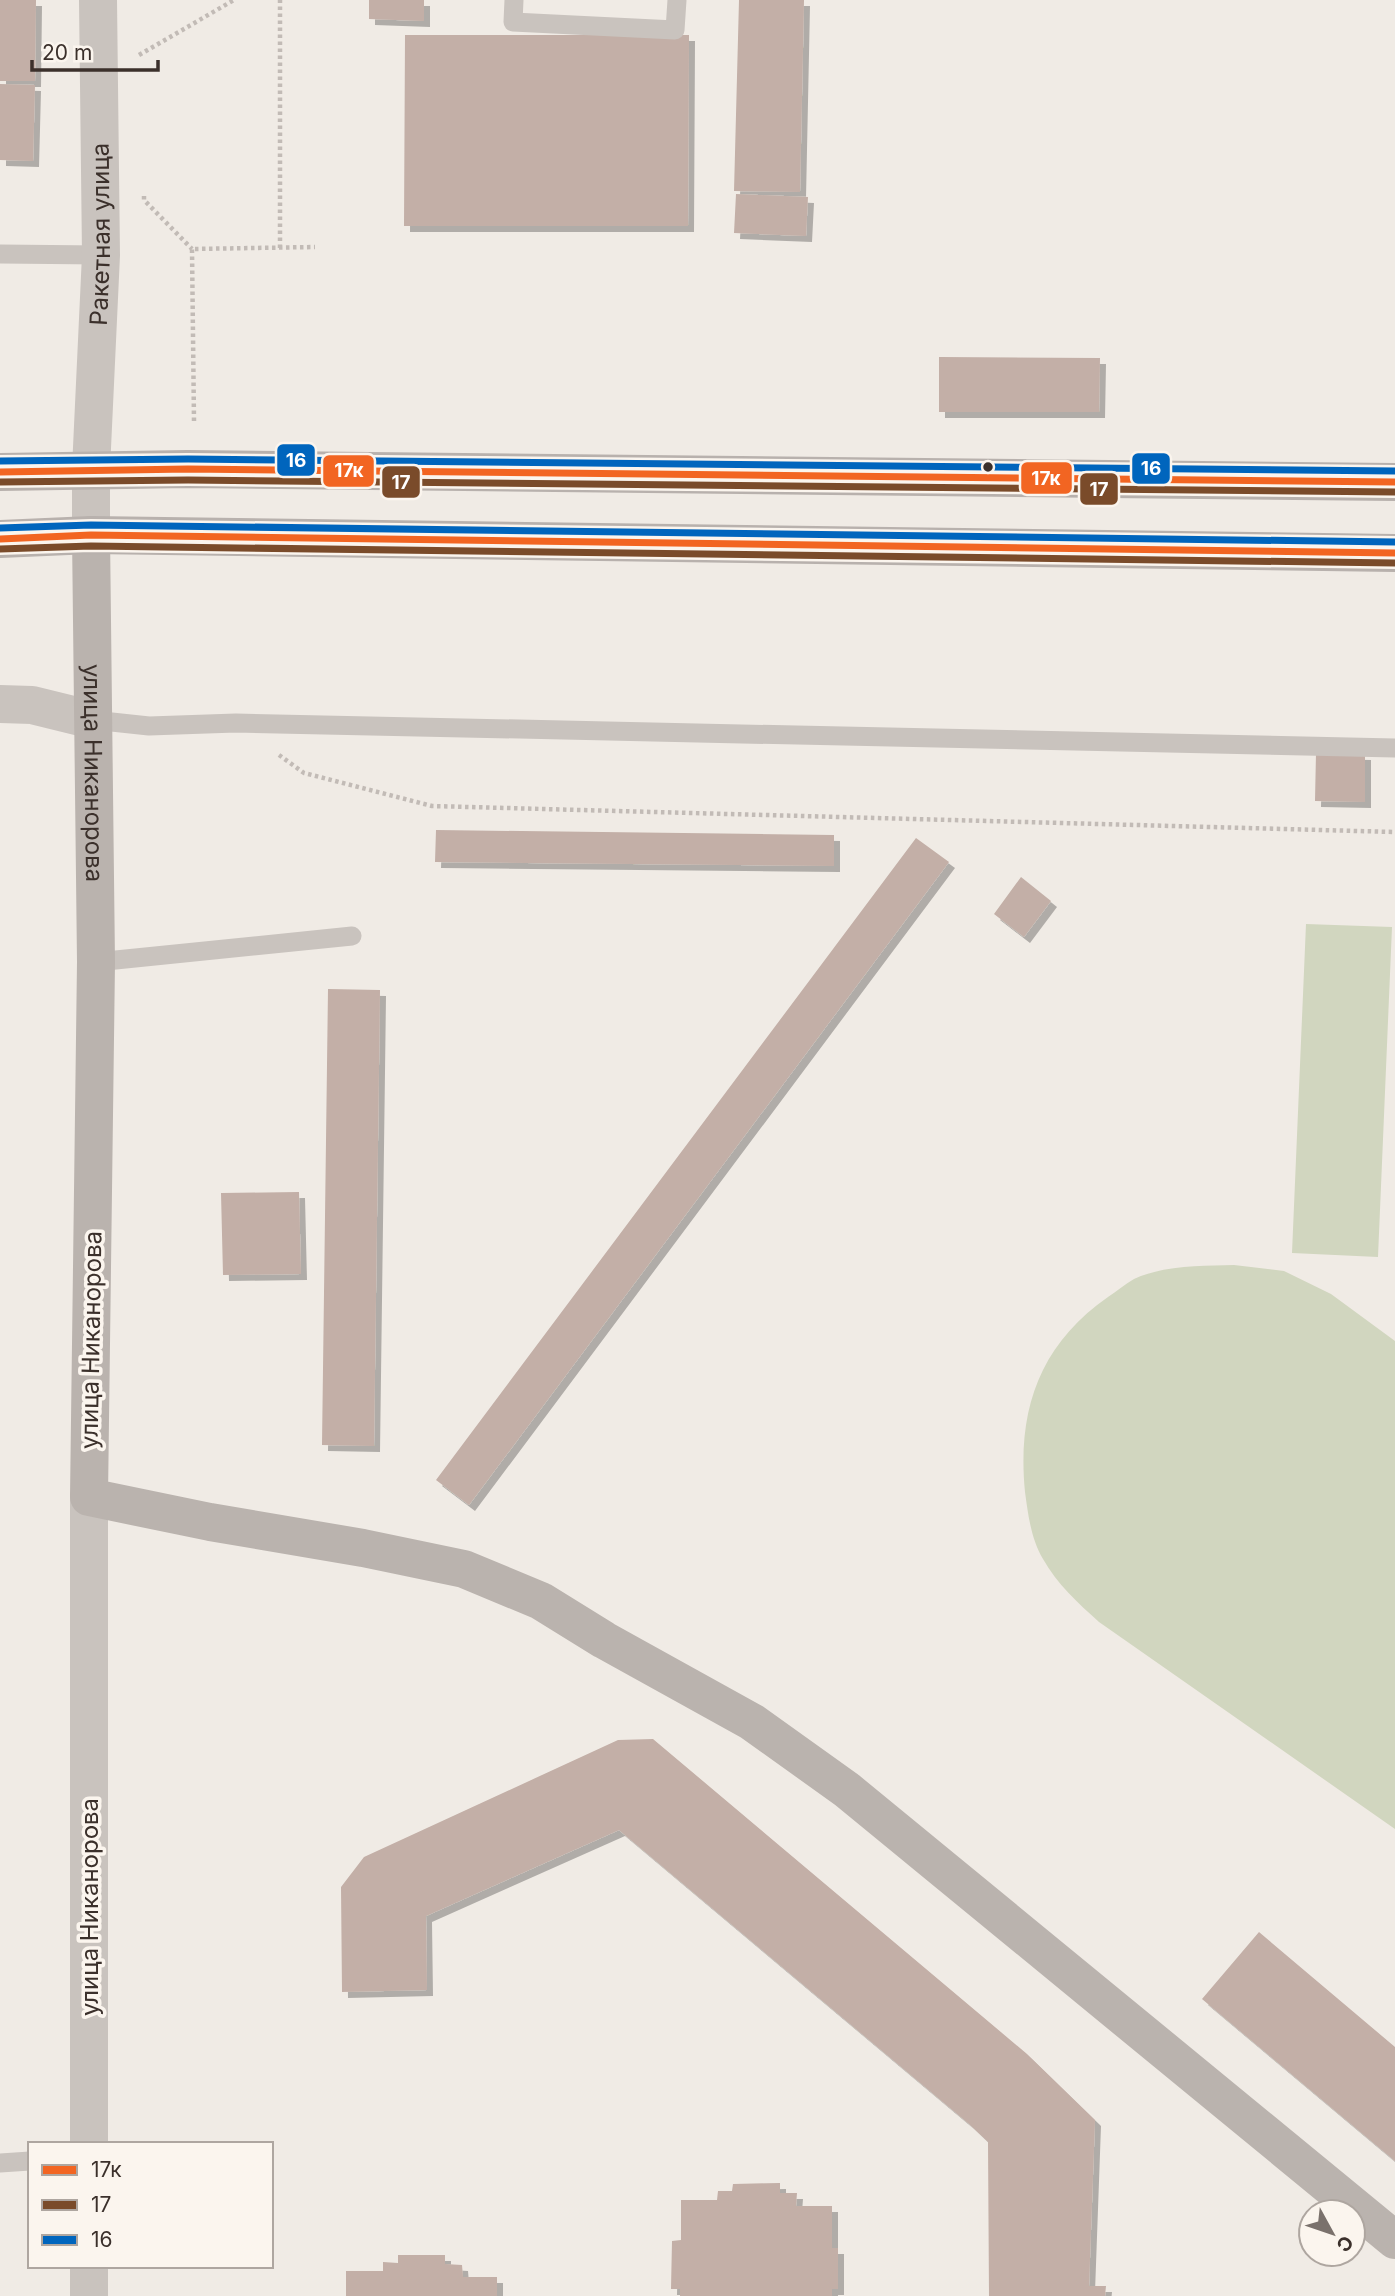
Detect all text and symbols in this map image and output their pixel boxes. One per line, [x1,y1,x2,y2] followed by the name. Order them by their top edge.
[32,28,158,72] scale bar
[42,40,92,65] text: 20 m
[83,143,116,326] street label: Ракетная улица
[276,443,316,477] line badge: 16
[286,449,306,472] text: 16
[1131,452,1171,485] line badge: 16
[322,454,375,488] line badge: 17к
[1141,457,1161,480] text: 16
[334,459,364,482] text: 17к
[981,460,995,474] unlabelled marker
[1020,461,1073,495] line badge: 17к
[381,465,421,499] line badge: 17
[1031,467,1061,490] text: 17к
[391,471,411,494] text: 17
[1079,472,1119,506] line badge: 17
[1089,478,1109,501] text: 17
[78,664,110,882] street label: улица Никанорова
[75,1231,107,1449] street label: улица Никанорова
[75,1798,104,2016] street label: улица Никанорова
[28,2142,273,2268] legend
[91,2157,122,2182] text: 17к
[91,2192,111,2217] text: 17
[1297,2198,1367,2268] north arrow
[91,2227,113,2252] text: 16
[1331,2231,1358,2256] text: С

